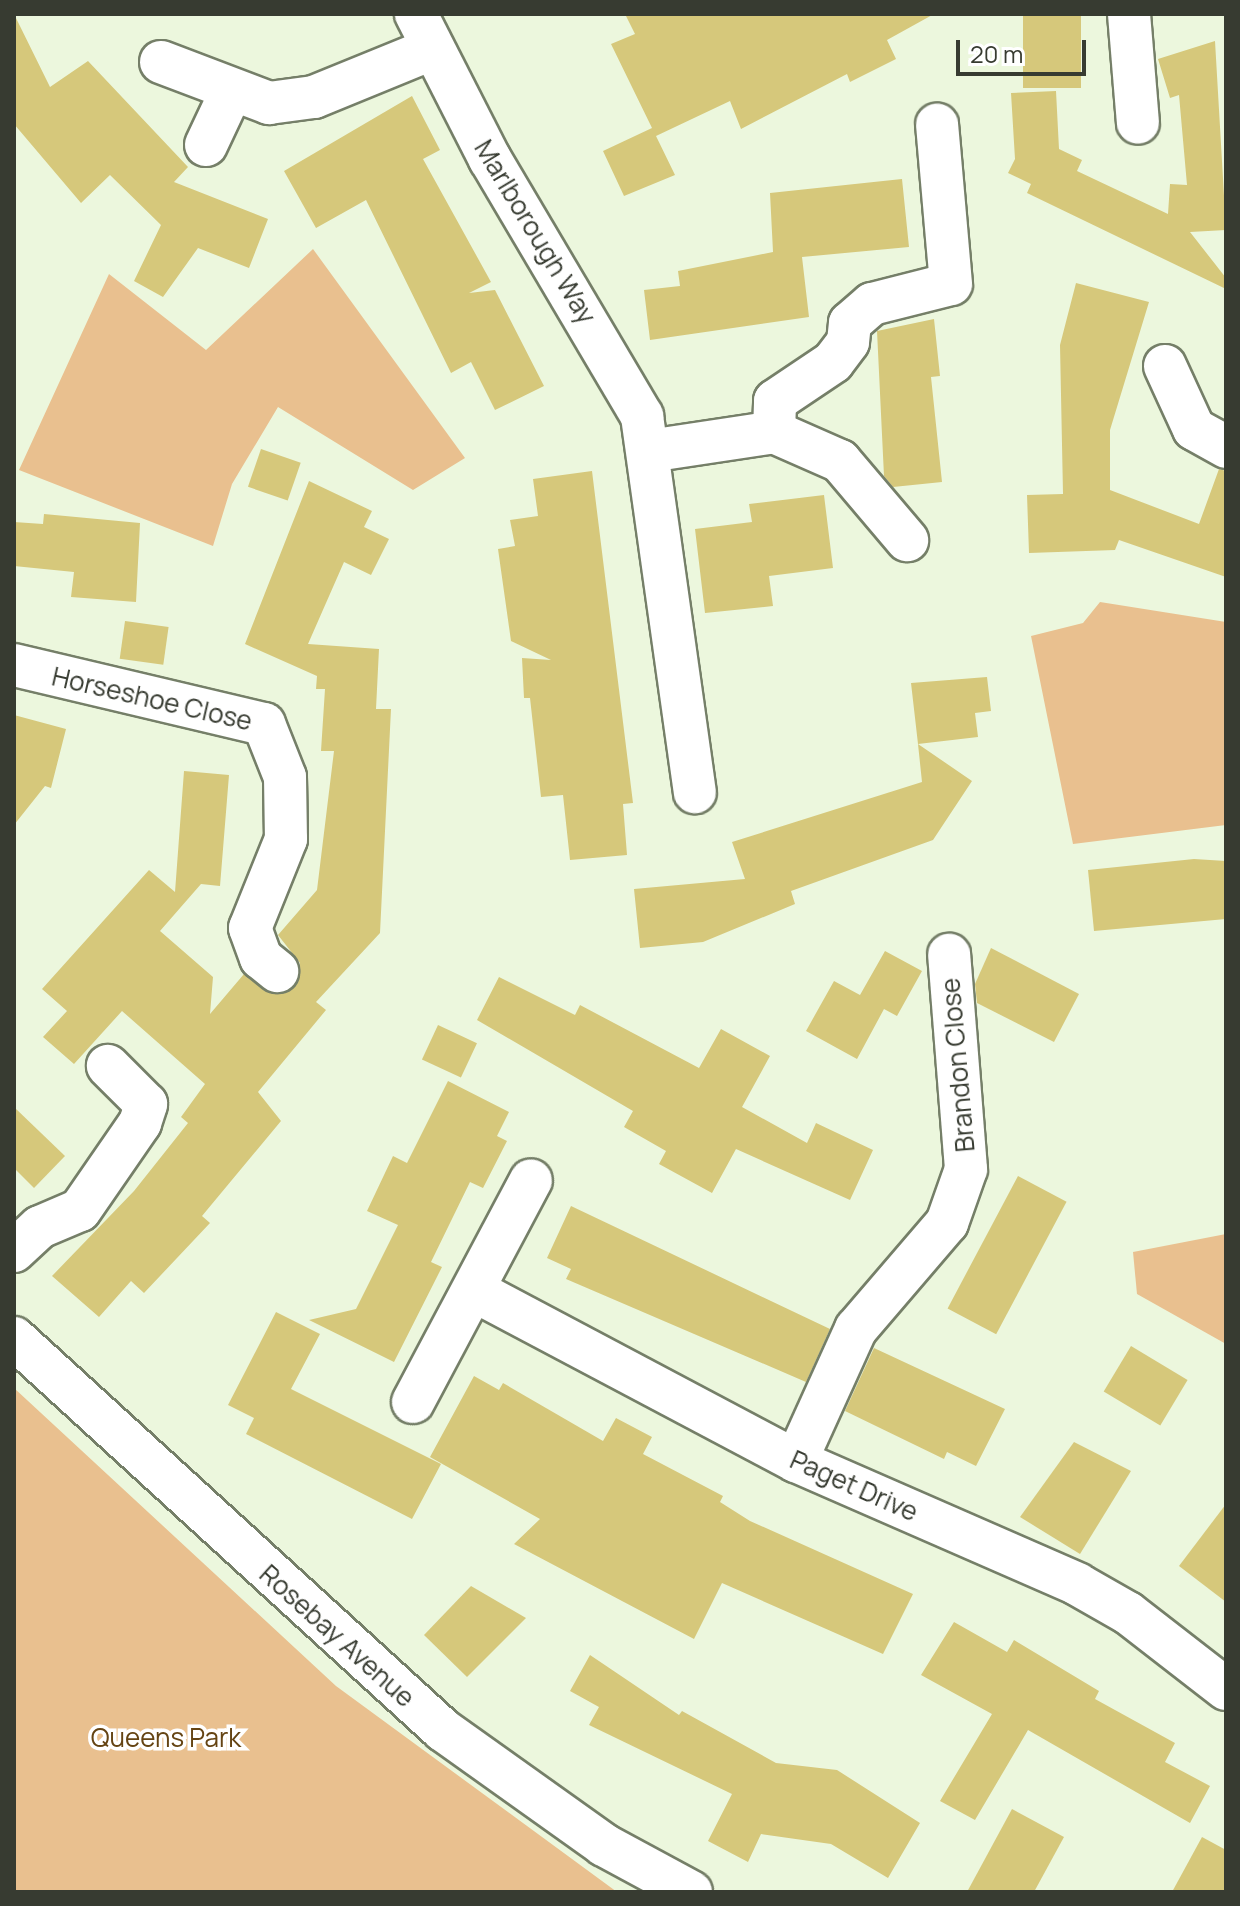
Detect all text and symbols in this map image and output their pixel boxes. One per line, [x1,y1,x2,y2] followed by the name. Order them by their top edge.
[960,24,1090,74] scale bar
[970,37,1023,70] text: 20 m
[468,134,602,330] street label: Marlborough Way
[49,661,255,737] street label: Horseshoe Close
[935,977,981,1153] street label: Brandon Close
[785,1444,923,1528] street label: Paget Drive
[253,1558,421,1714] street label: Rosebay Avenue
[91,1722,241,1754] park label: Queens Park

